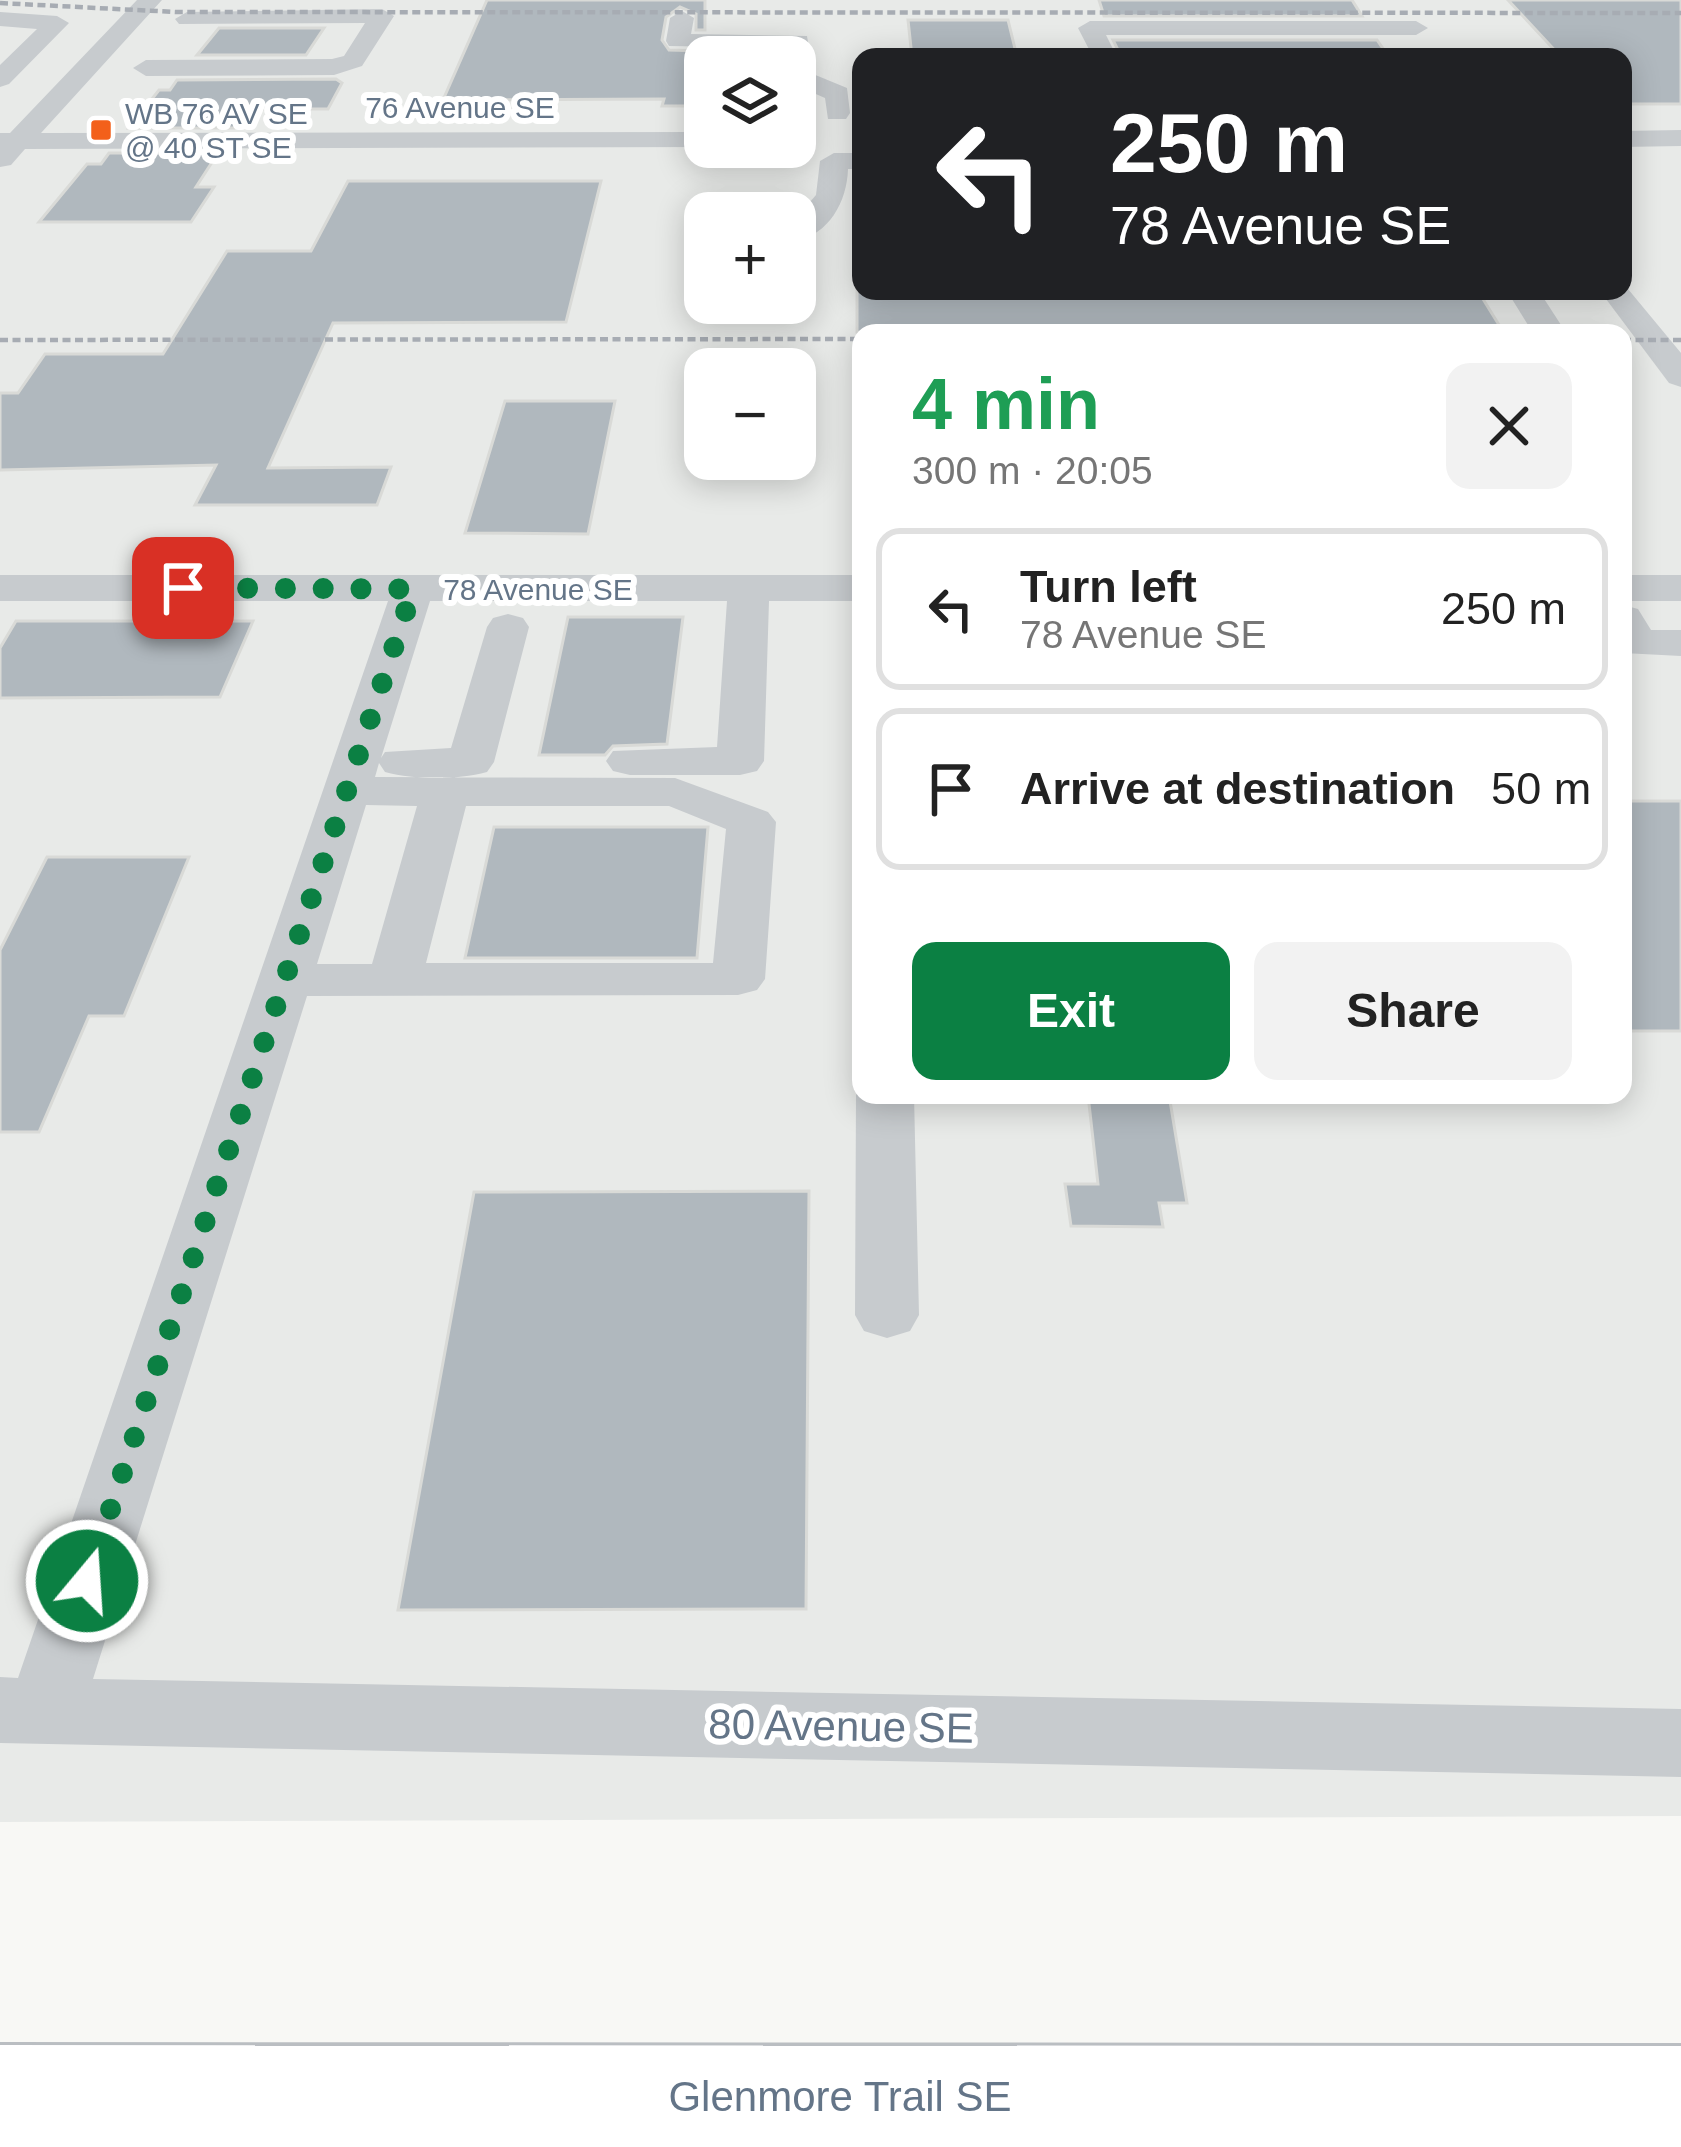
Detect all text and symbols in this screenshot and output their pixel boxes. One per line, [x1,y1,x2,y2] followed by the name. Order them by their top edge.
[684,36,816,480] map controls
[684,36,816,168] button: layers
[365,91,555,124] street label: 76 Avenue SE
[912,96,1068,252] icon: left
[1110,96,1348,190] text: 250 m
[125,97,308,164] place label: WB 76 AV SE @ 40 ST SE
[88,117,114,143] marker: WB 76 AV SE @ 40 ST SE
[684,192,816,324] button: +
[1110,195,1451,255] text: 78 Avenue SE
[684,348,816,480] button: −
[1446,363,1572,489] button: close
[912,364,1100,444] text: 4 min
[912,449,1153,492] text: 300 m · 20:05
[132,537,234,639] pin
[150,555,216,621] icon: arrive
[1020,561,1197,612] text: Turn left
[443,573,633,606] street label: 78 Avenue SE
[918,576,984,642] icon: left
[1441,583,1566,634] text: 250 m
[1020,613,1267,656] text: 78 Avenue SE
[918,756,984,822] icon: arrive
[1020,763,1455,814] text: Arrive at destination
[1491,763,1591,814] text: 50 m
[912,942,1230,1080] button: Exit
[1254,942,1572,1080] button: Share
[24,1518,150,1644] position arrow
[708,1700,974,1752] street label: 80 Avenue SE
[668,2073,1012,2120] street label: Glenmore Trail SE

